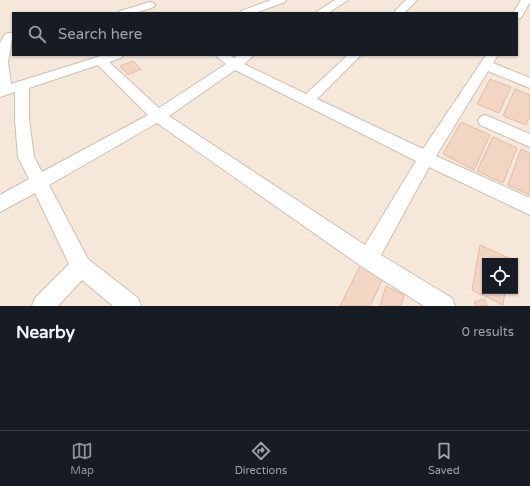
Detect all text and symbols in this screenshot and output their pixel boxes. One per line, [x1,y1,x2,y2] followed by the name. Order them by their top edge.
[12,12,518,56] search box
[26,23,48,45] icon: search
[58,25,142,43] text: Search here
[482,258,518,294] map controls
[482,258,518,294] button: locate
[16,322,75,343] text: Nearby
[462,324,514,340] text: 0 results
[70,440,94,477] tab: Map
[235,440,287,477] tab: Directions
[428,440,460,477] tab: Saved

